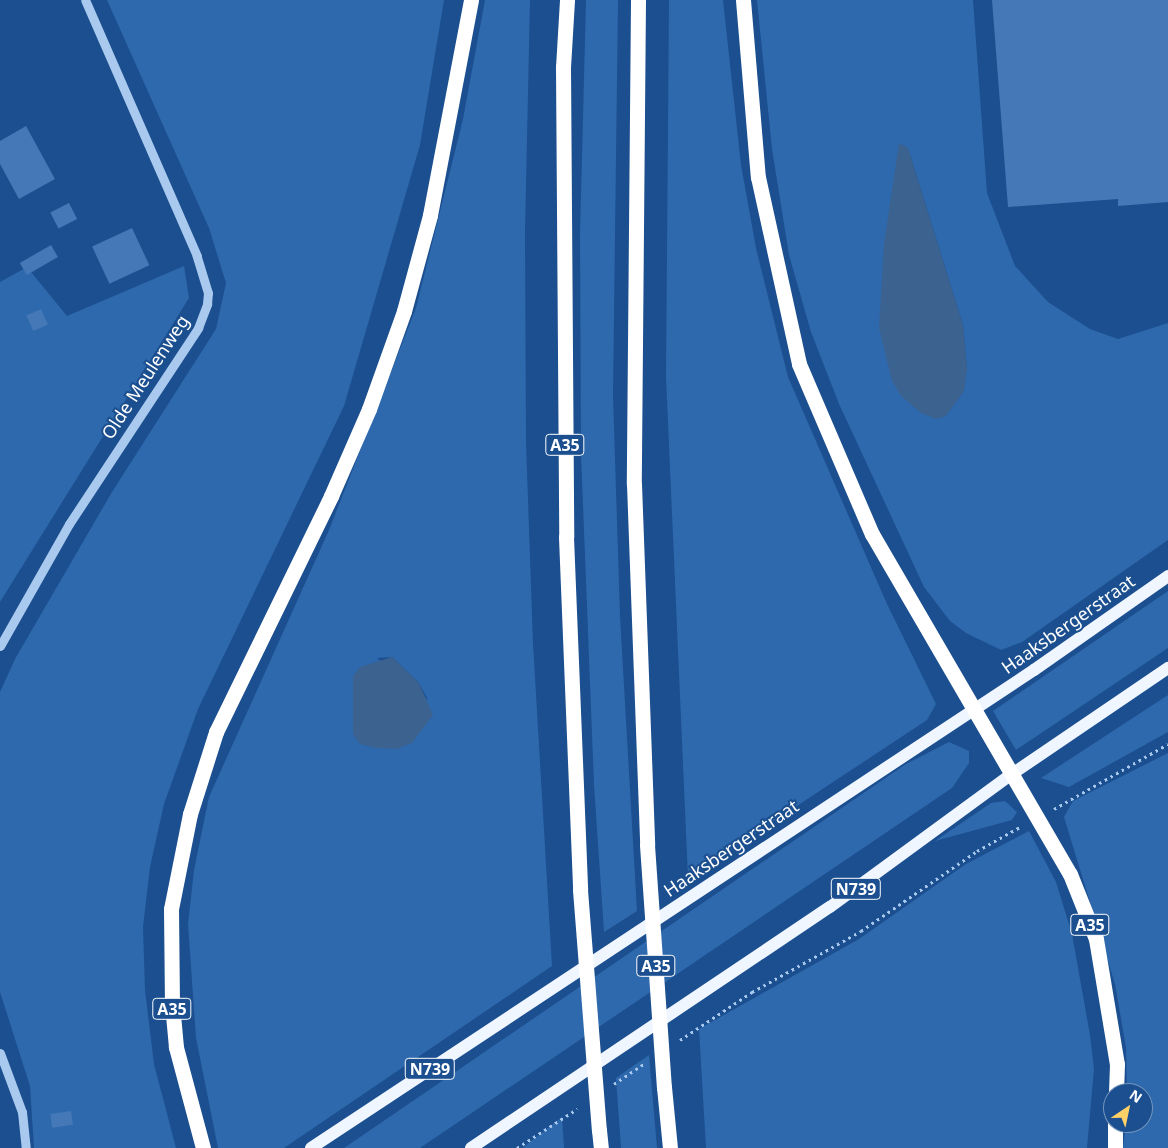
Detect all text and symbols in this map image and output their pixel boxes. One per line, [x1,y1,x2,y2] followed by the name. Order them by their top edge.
[97,311,193,443] street label: Olde Meulenweg
[545,432,585,458] road number: A35
[997,570,1139,678] street label: Haaksbergerstraat
[660,795,802,901] street label: Haaksbergerstraat
[830,876,882,902] road number: N739
[1070,912,1110,938] road number: A35
[636,952,676,979] road number: A35
[152,996,192,1022] road number: A35
[404,1056,456,1082] road number: N739
[1103,1083,1153,1133] north arrow
[1126,1085,1146,1107] text: N

